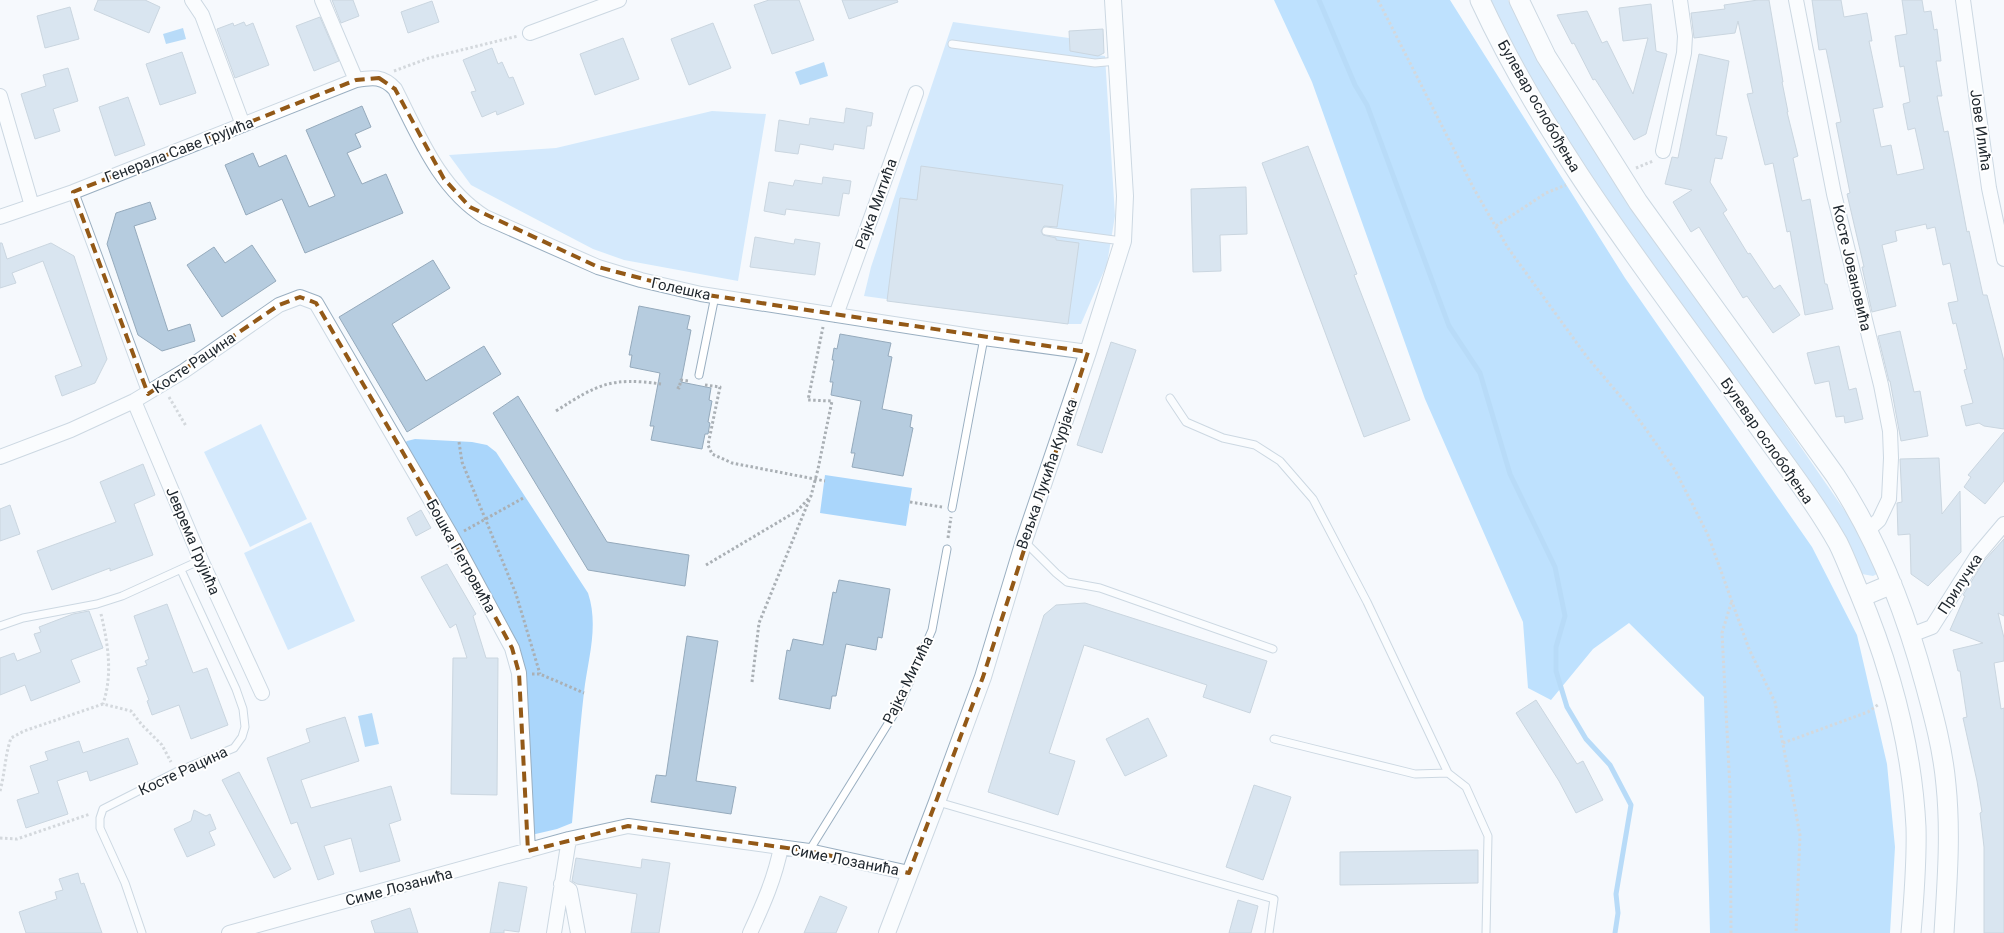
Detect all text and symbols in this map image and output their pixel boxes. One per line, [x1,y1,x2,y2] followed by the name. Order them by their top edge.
[1494,37,1584,175] street label: Булевар ослобођења
[1966,88,1996,172] street label: Јове Илића
[102,113,256,187] street label: Генерала Саве Грујића
[851,156,901,252] street label: Рајка Митића
[1829,203,1875,333] street label: Косте Јовановића
[650,274,712,304] street label: Голешка
[149,329,239,397] street label: Косте Рацина
[1717,375,1817,507] street label: Булевар ослобођења
[1013,396,1081,552] street label: Вељка Лукића Курјака
[162,484,224,598] street label: Јеврема Грујића
[422,496,500,616] street label: Бошка Петровића
[1934,551,1986,617] street label: Прилучка
[879,633,937,727] street label: Рајка Митића
[136,743,230,799] street label: Косте Рацина
[789,841,901,879] street label: Симе Лозанића
[343,864,455,910] street label: Симе Лозанића

